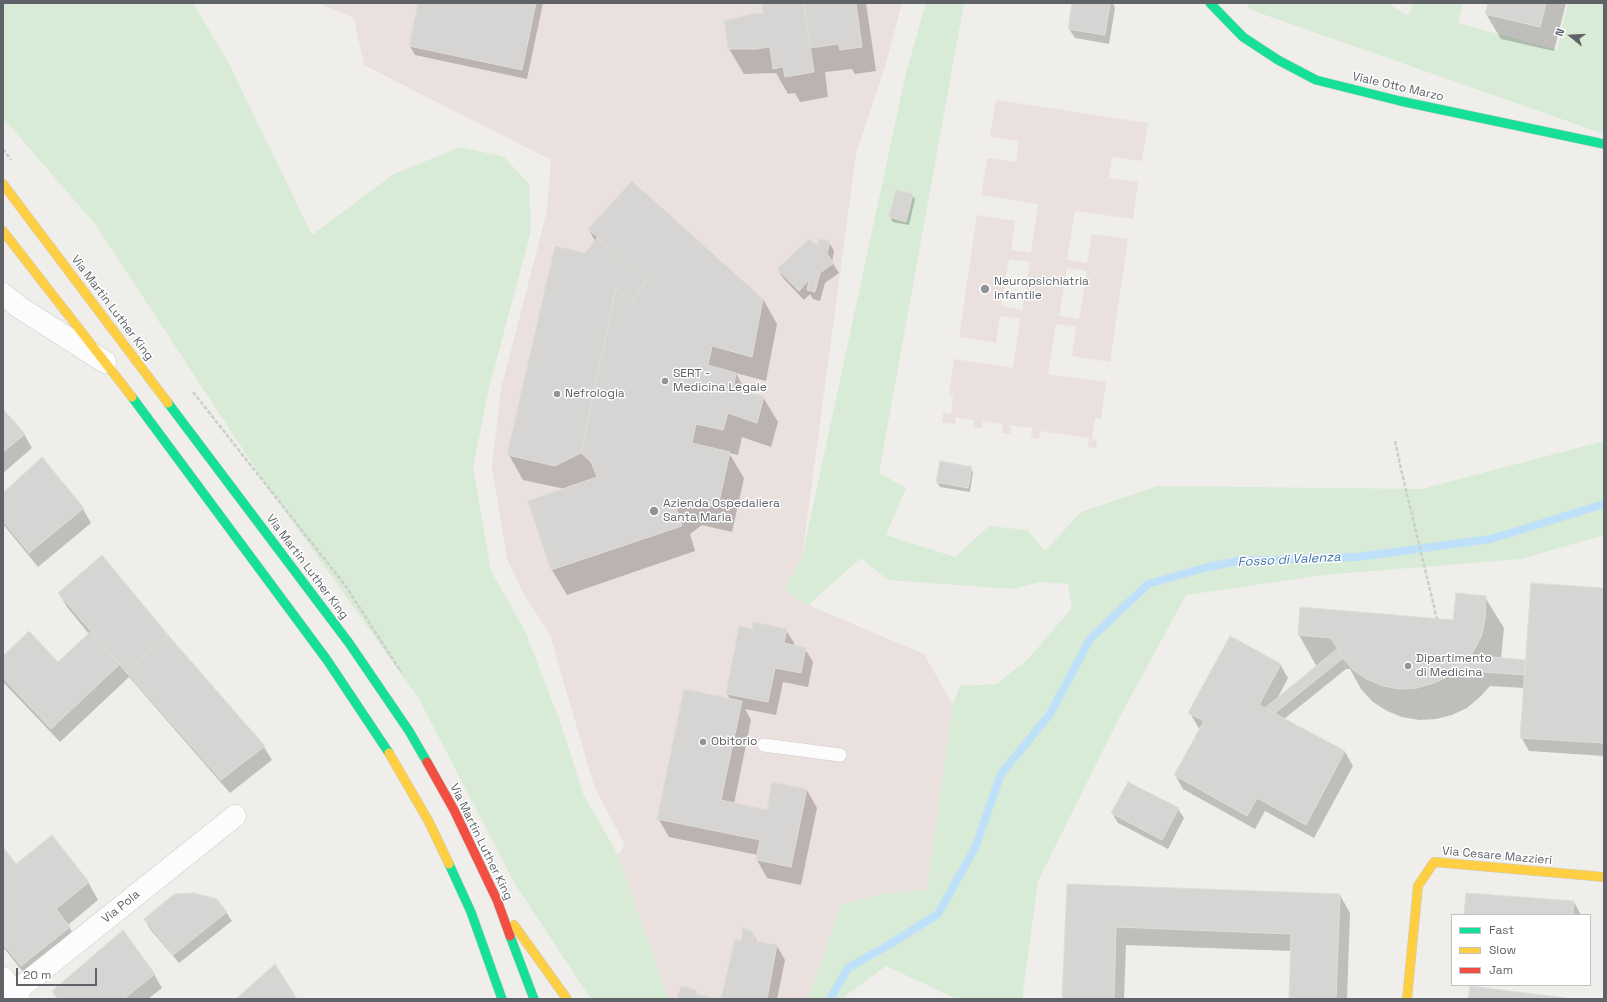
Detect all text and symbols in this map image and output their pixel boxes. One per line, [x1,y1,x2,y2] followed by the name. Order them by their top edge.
[1551,16,1591,56] north arrow
[1552,27,1567,38] text: N
[1351,69,1445,105] street label: Viale Otto Marzo
[68,253,156,363] street label: Via Martin Luther King
[994,275,1089,303] place label: Neuropsichiatria infantile
[979,283,991,295] marker: Neuropsichiatria infantile
[673,367,767,395] place label: SERT - Medicina Legale
[660,376,670,386] marker: SERT - Medicina Legale
[565,387,625,401] place label: Nefrologia
[552,389,562,399] marker: Nefrologia
[663,497,780,525] place label: Azienda Ospedaliera Santa Maria
[648,505,660,517] marker: Azienda Ospedaliera Santa Maria
[263,512,351,622] street label: Via Martin Luther King
[1237,550,1341,570] water label: Fosso di Valenza
[1416,652,1492,680] place label: Dipartimento di Medicina
[1403,661,1413,671] marker: Dipartimento di Medicina
[711,735,757,749] place label: Obitorio
[698,737,708,747] marker: Obitorio
[447,781,515,903] street label: Via Martin Luther King
[1442,844,1552,868] street label: Via Cesare Mazzieri
[99,887,143,927] street label: Via Pola
[1451,914,1591,986] legend
[1489,922,1514,938] text: Fast
[1489,942,1516,958] text: Slow
[18,960,99,986] scale bar
[1489,962,1513,978] text: Jam
[23,967,51,983] text: 20 m

